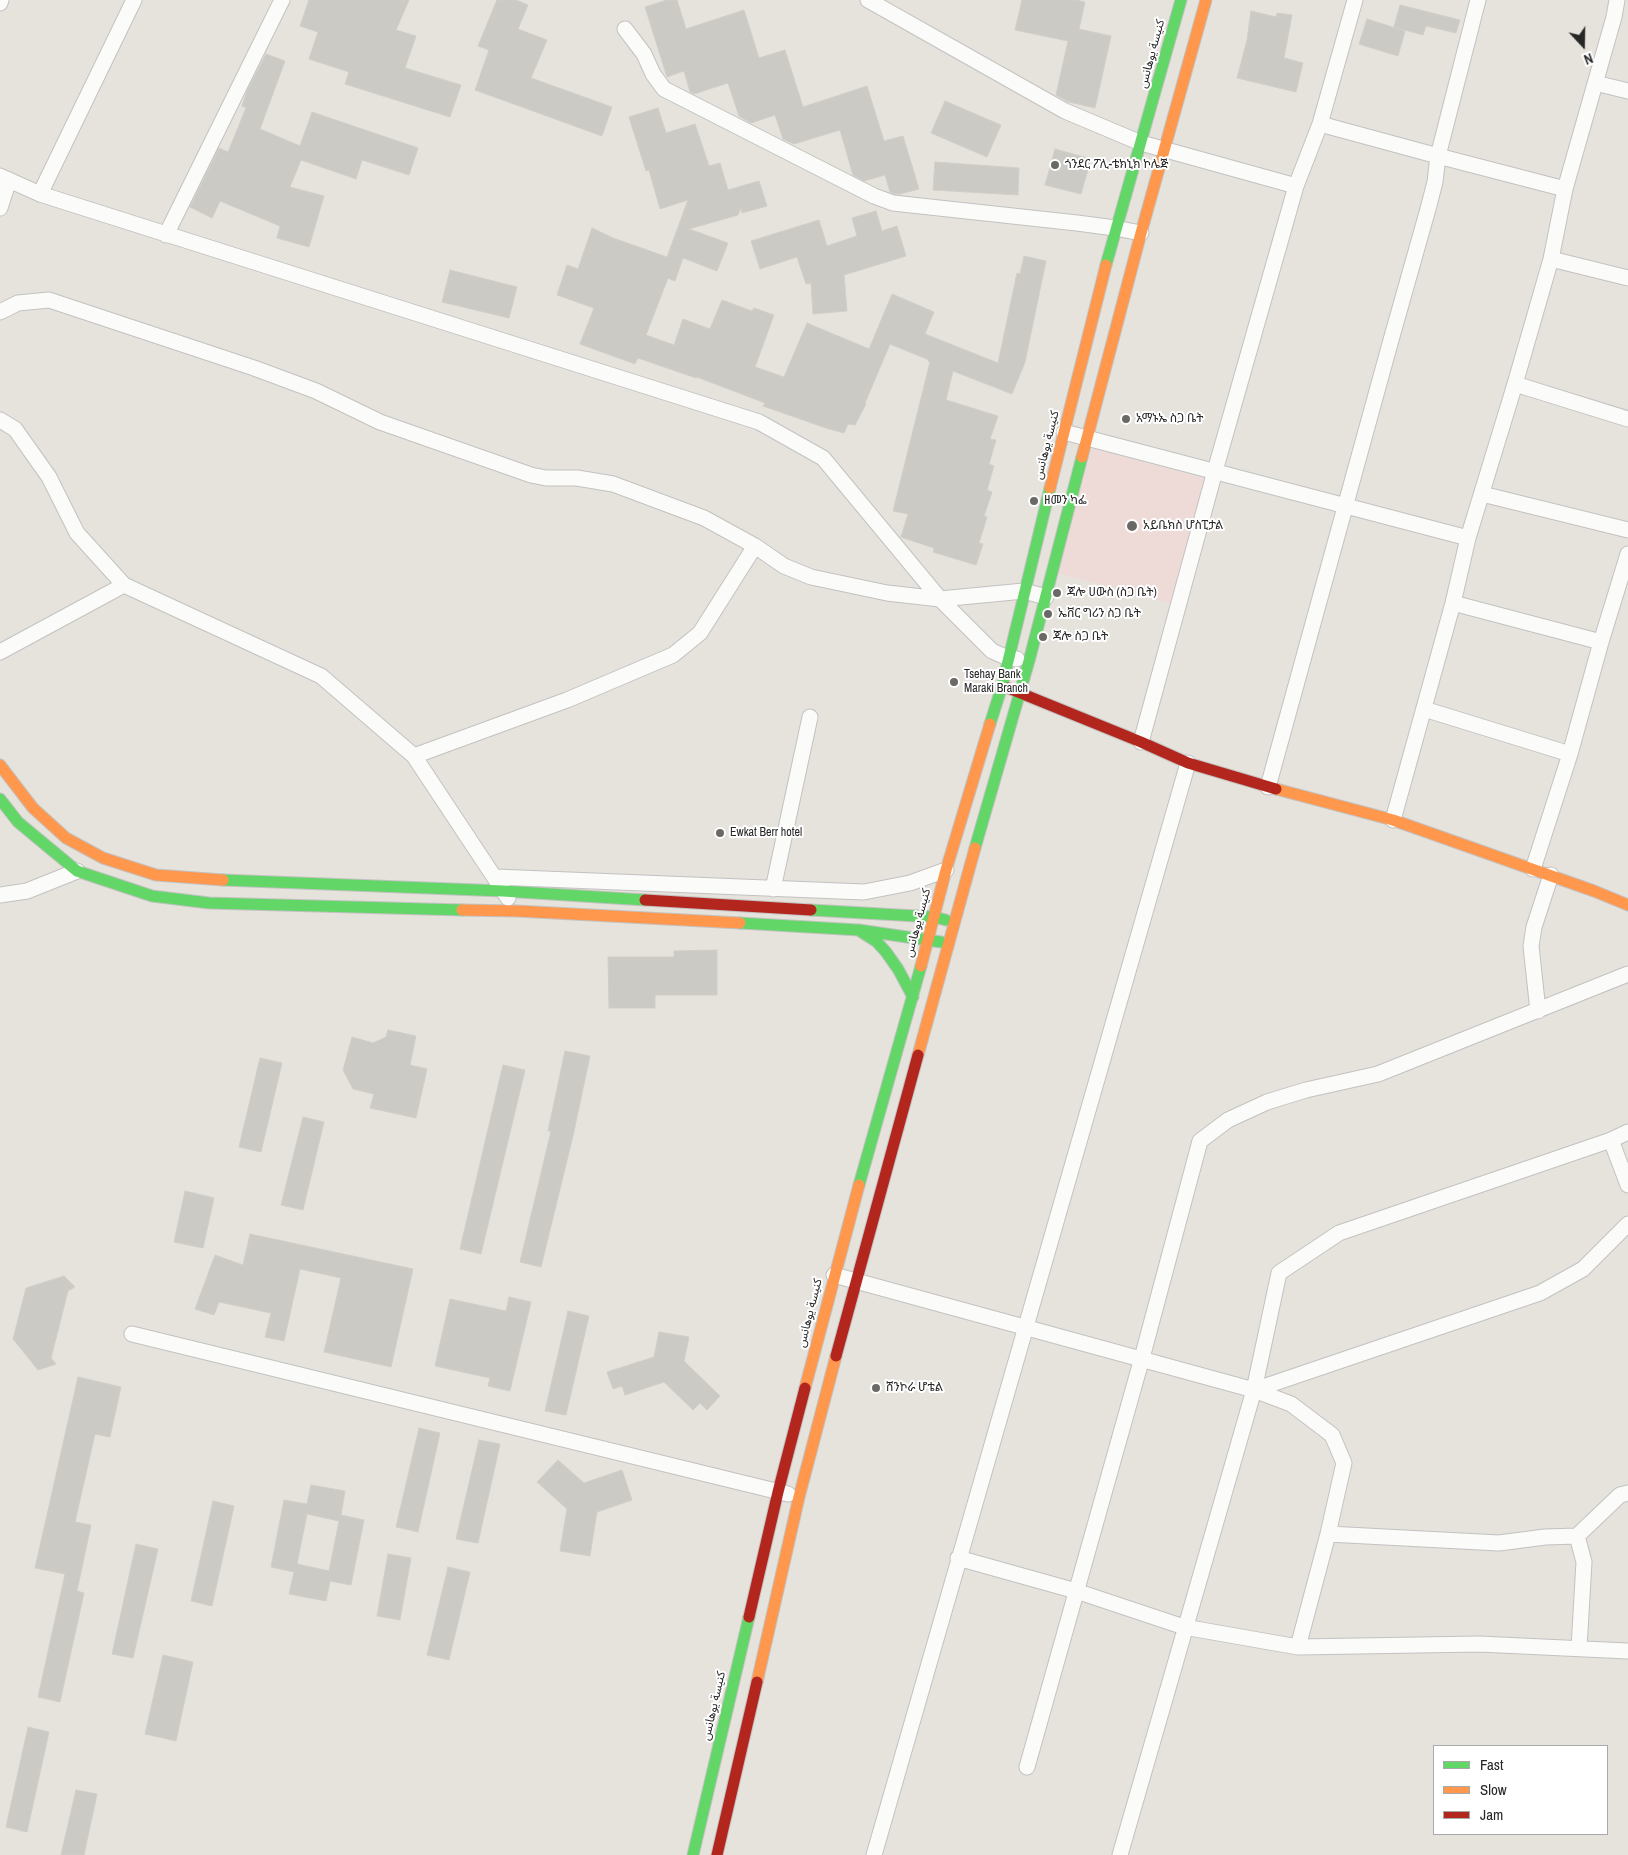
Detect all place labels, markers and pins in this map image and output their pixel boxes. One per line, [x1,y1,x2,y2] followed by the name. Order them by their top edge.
[1065,158,1168,172] place label: ጎንደር ፖሊ-ቴክኒክ ኮሌጅ
[1049,159,1061,171] marker: ጎንደር ፖሊ-ቴክኒክ ኮሌጅ
[1136,412,1203,426] place label: አማኑኤ ስጋ ቤት
[1120,413,1132,425] marker: አማኑኤ ስጋ ቤት
[1044,494,1087,508] place label: ዘመን ካፌ
[1028,495,1040,507] marker: ዘመን ካፌ
[1125,519,1139,533] marker: አይቤክስ ሆስፒታል
[1143,519,1223,533] place label: አይቤክስ ሆስፒታል
[1067,586,1157,600] place label: ጃሎ ሀውስ (ስጋ ቤት)
[1051,587,1063,599] marker: ጃሎ ሀውስ (ስጋ ቤት)
[1058,607,1141,621] place label: ኤቨር ግሪን ስጋ ቤት
[1042,608,1054,620] marker: ኤቨር ግሪን ስጋ ቤት
[1053,630,1108,644] place label: ጃሎ ስጋ ቤት
[1037,631,1049,643] marker: ጃሎ ስጋ ቤት
[964,668,1028,696] place label: Tsehay Bank Maraki Branch
[948,676,960,688] marker: Tsehay Bank Maraki Branch
[730,826,802,840] place label: Ewkat Berr hotel
[714,827,726,839] marker: Ewkat Berr hotel
[886,1381,943,1395] place label: ሸንኮራ ሆቴል
[870,1382,882,1394] marker: ሸንኮራ ሆቴል

